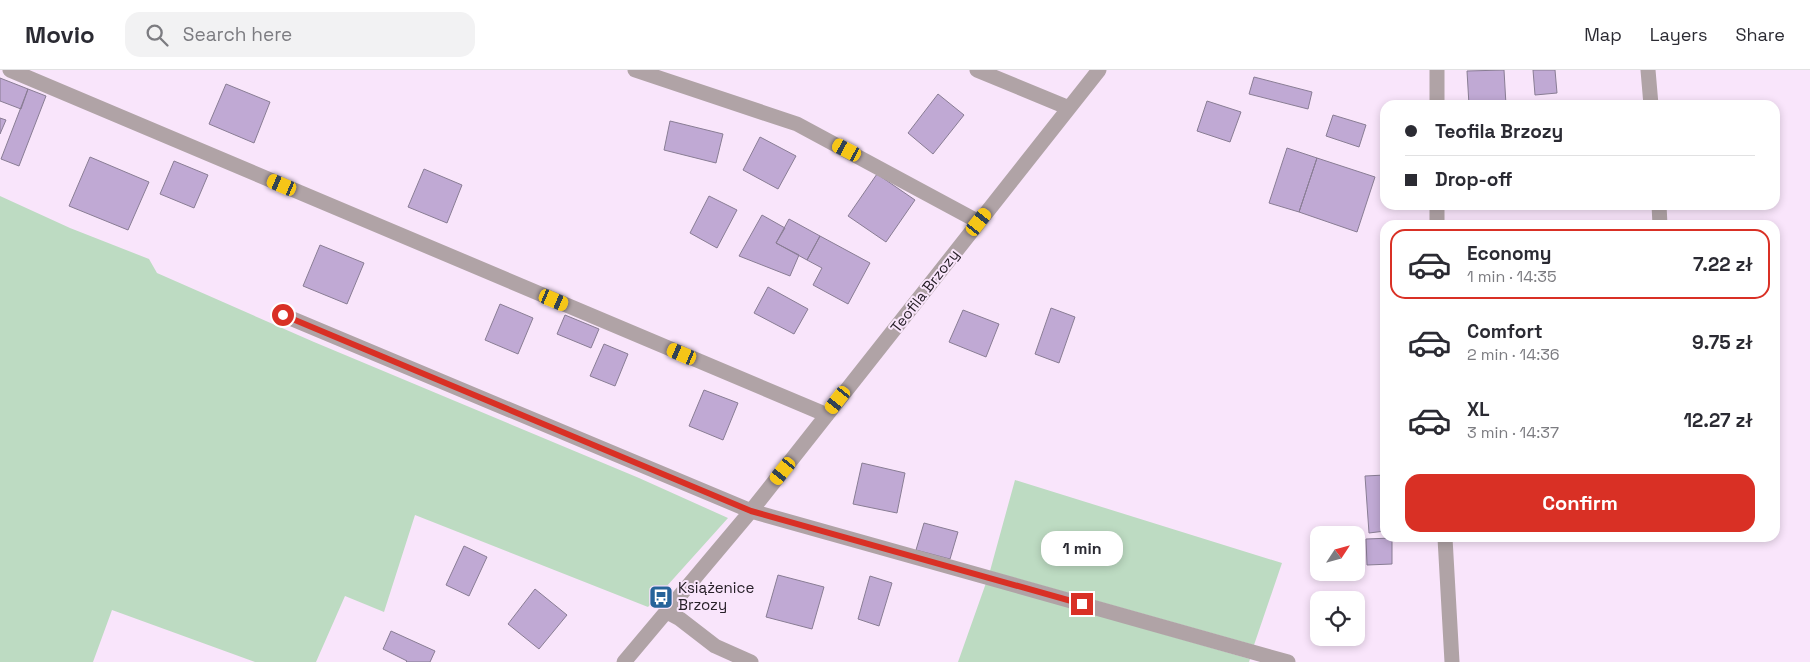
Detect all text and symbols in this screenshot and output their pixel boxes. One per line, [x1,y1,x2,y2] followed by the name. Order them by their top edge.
[125,12,475,57] search box
[25,19,95,50] text: Movio
[143,21,171,49] icon: search
[183,22,292,47] text: Search here
[1584,23,1622,46] text: Map
[1650,23,1707,46] text: Layers
[1735,23,1785,46] text: Share
[1435,119,1563,144] text: Teofila Brzozy
[830,136,863,164] car
[1435,167,1513,192] text: Drop-off
[265,172,298,198] car
[963,206,994,238] car
[1467,241,1551,266] text: Economy
[1407,242,1452,287] icon: car
[886,245,963,336] street label: Teofila Brzozy
[1693,252,1753,277] text: 7.22 zł
[1467,266,1557,287] text: 1 min · 14:35
[537,287,570,313] car
[272,304,294,326] route start
[1467,319,1543,344] text: Comfort
[1407,320,1452,365] icon: car
[1692,330,1753,355] text: 9.75 zł
[665,341,698,367] car
[1467,344,1560,365] text: 2 min · 14:36
[822,384,853,416] car
[1467,397,1490,422] text: XL
[1407,398,1452,443] icon: car
[1683,408,1753,433] text: 12.27 zł
[1467,422,1559,443] text: 3 min · 14:37
[767,455,798,487] car
[1405,474,1755,532] button: Confirm
[1310,526,1365,581] north arrow
[1310,526,1365,646] map controls
[1041,532,1123,566] callout: 1 min
[1062,538,1102,559] text: 1 min
[678,578,754,614] place label: Książenice Brzozy
[648,584,674,610] bus stop icon: Książenice Brzozy
[1310,591,1365,646] button: locate
[1071,593,1093,615] route end

